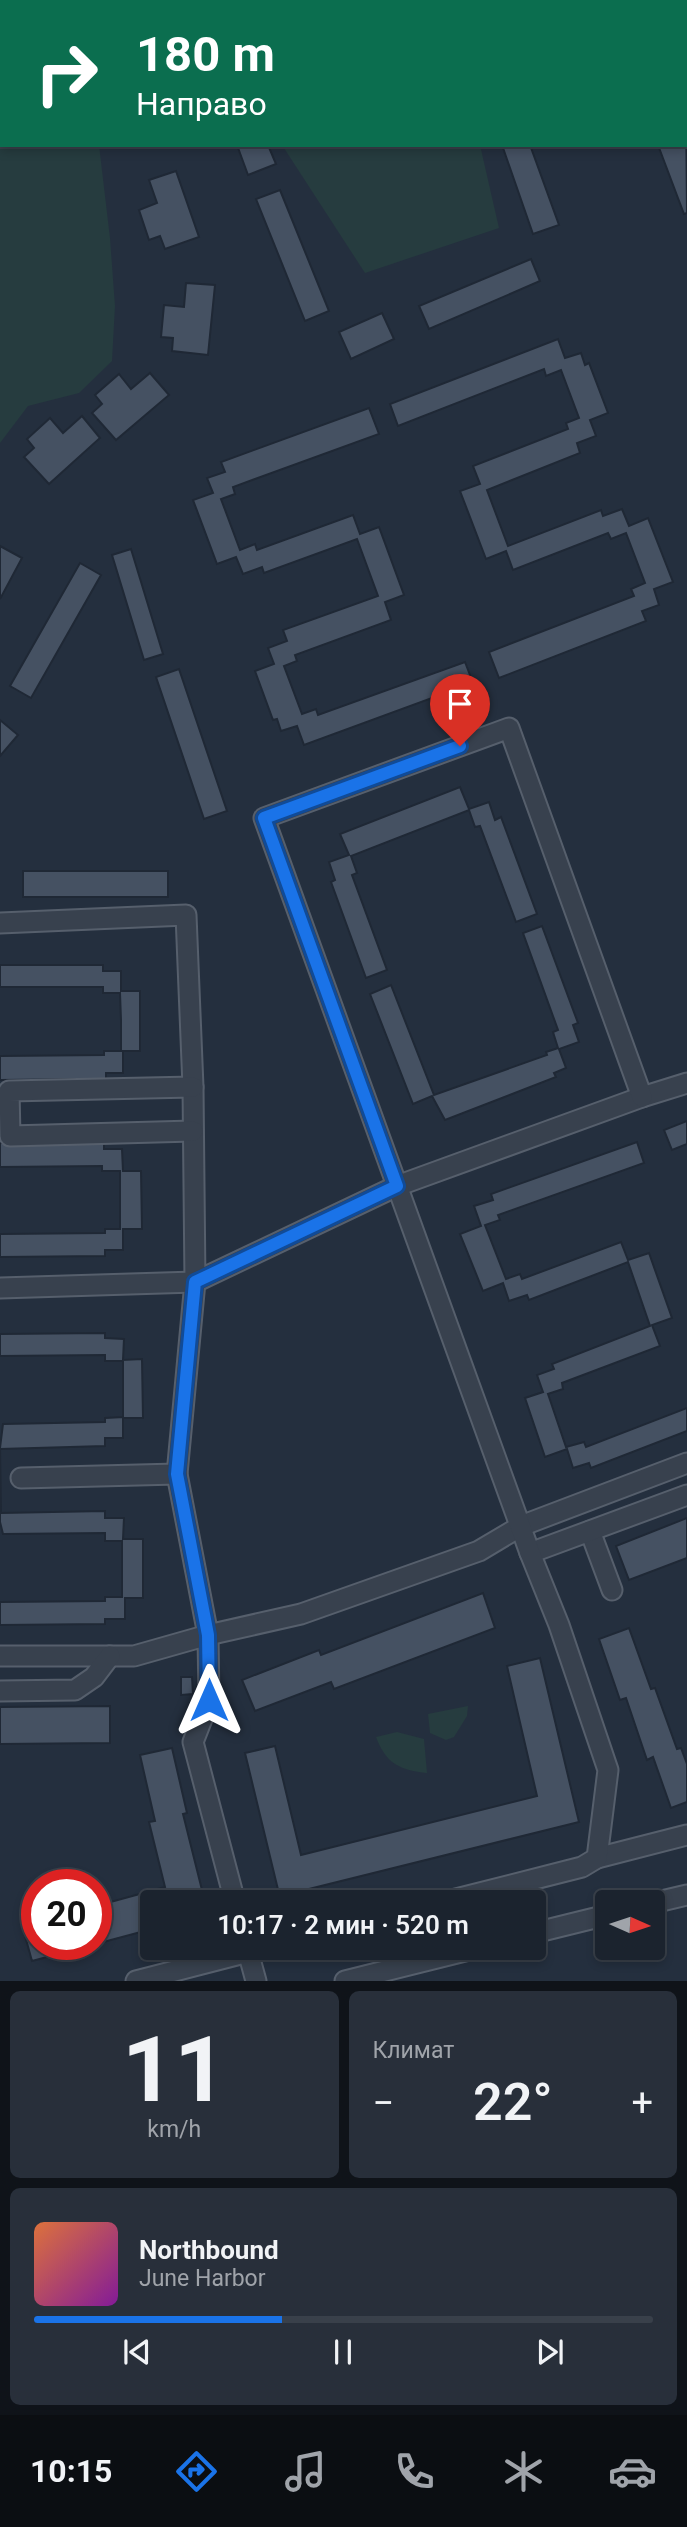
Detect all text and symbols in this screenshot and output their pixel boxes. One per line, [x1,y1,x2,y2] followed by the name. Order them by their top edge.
[136,26,275,83] text: 180 m
[21,28,112,119] icon: right
[136,85,267,123] text: Направо
[430,674,490,746] pin
[441,685,479,723] icon: arrive
[172,1663,246,1737] position arrow
[21,1869,112,1960] speed limit sign: 20
[595,1890,665,1960] north arrow
[595,1890,665,1960] map controls
[217,1910,469,1940] text: 10:17 · 2 мин · 520 m
[122,2017,226,2123] text: 11
[373,2037,454,2064] text: Климат
[473,2072,553,2133] text: 22°
[373,2081,394,2125] text: −
[631,2081,653,2125] text: +
[147,2116,201,2143] text: km/h
[139,2235,279,2265] text: Northbound
[139,2265,266,2292] text: June Harbor
[118,2333,156,2371] icon: previous
[324,2333,362,2371] icon: pause
[531,2333,569,2371] icon: next
[172,2447,221,2496] icon: directions
[281,2447,330,2496] icon: music
[390,2447,439,2496] icon: phone
[499,2447,548,2496] icon: climate
[608,2447,657,2496] icon: car
[30,2452,112,2490] text: 10:15

